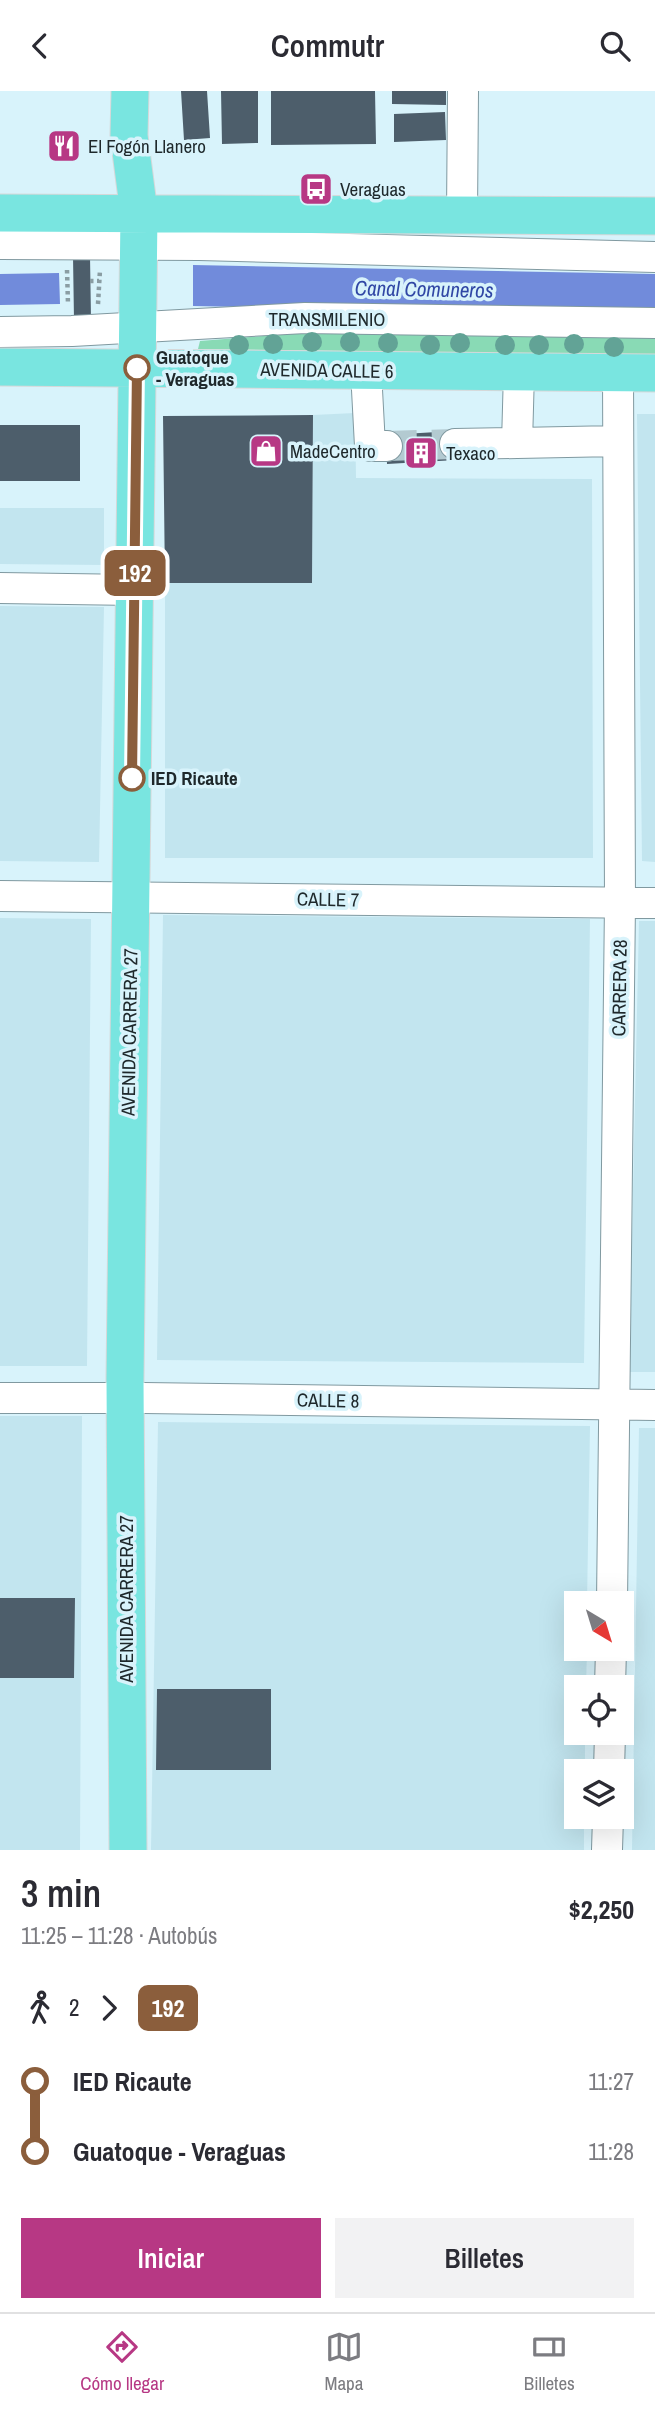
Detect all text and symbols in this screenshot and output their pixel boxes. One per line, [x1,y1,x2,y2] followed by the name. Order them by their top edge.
[271,24,384,67] text: Commutr
[21,27,59,65] icon: back
[596,27,634,65] icon: search
[45,127,83,165] restaurant icon: El Fogón Llanero
[88,133,206,159] place label: El Fogón Llanero
[297,170,335,208] bus stop icon: Veraguas
[340,176,406,202] place label: Veraguas
[354,273,494,305] water label: Canal Comuneros
[269,306,385,332] street label: TRANSMILENIO
[156,344,235,392] place label: Guatoque - Veraguas
[124,355,150,381] marker: Guatoque - Veraguas
[259,356,394,384] street label: AVENIDA CALLE 6
[247,432,285,470] shop icon: MadeCentro
[402,434,440,472] building icon: Texaco
[290,438,376,464] place label: MadeCentro
[446,440,495,466] place label: Texaco
[95,550,175,596] line badge: 192
[119,557,151,589] text: 192
[119,765,145,791] marker: IED Ricaute
[151,765,238,791] place label: IED Ricaute
[297,885,360,913] street label: CALLE 7
[605,939,633,1037] street label: CARRERA 28
[115,948,143,1117] street label: AVENIDA CARRERA 27
[297,1386,359,1414] street label: CALLE 8
[113,1515,139,1684] street label: AVENIDA CARRERA 27
[564,1591,634,1661] north arrow
[564,1591,634,1829] map controls
[564,1675,634,1745] button: locate
[564,1759,634,1829] button: layers
[21,1868,101,1919] text: 3 min
[569,1892,634,1927] text: $2,250
[21,1920,218,1951] text: 11:25 – 11:28 · Autobús
[21,1989,59,2027] icon: walk
[90,1989,128,2027] icon: forward
[69,1992,80,2023] text: 2
[152,1992,184,2024] text: 192
[73,2064,191,2099] text: IED Ricaute
[588,2066,634,2097] text: 11:27
[73,2134,286,2169] text: Guatoque - Veraguas
[588,2136,634,2167] text: 11:28
[21,2218,321,2298] button: Iniciar
[335,2218,634,2298] button: Billetes
[80,2328,164,2396] tab: Cómo llegar
[324,2328,363,2396] tab: Mapa
[524,2328,575,2396] tab: Billetes

